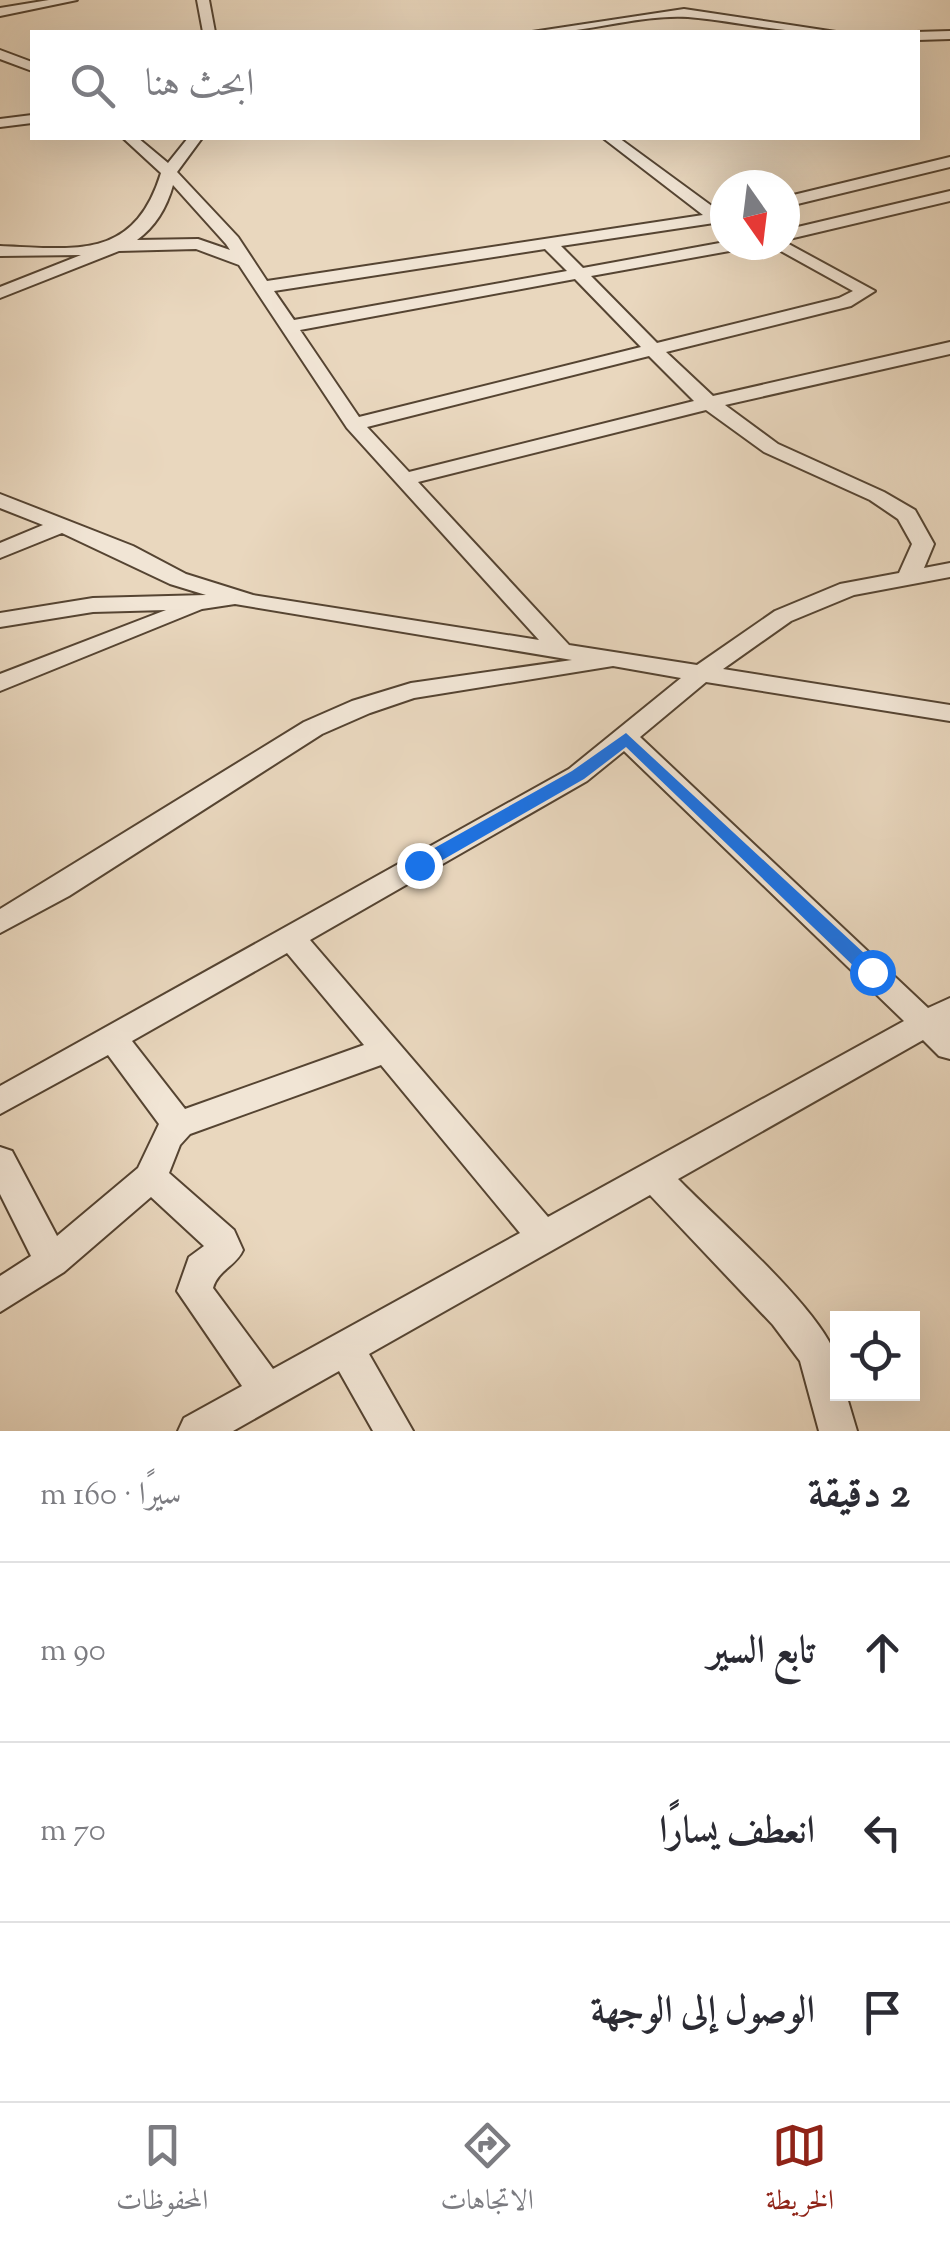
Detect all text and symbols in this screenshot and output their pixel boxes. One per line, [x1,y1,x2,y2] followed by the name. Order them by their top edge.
[30,30,920,140] search box
[65,58,120,113] icon: search
[145,59,254,113] text: ابحث هنا
[710,170,800,260] north arrow
[397,843,443,889] route end
[850,950,896,996] route start
[830,1311,920,1401] map controls
[830,1311,920,1401] button: locate
[808,1466,910,1526] text: 2 دقيقة
[40,1473,181,1519] text: سيرًا · 160 m
[855,1625,910,1680] icon: ahead
[708,1626,815,1680] text: تابع السير
[40,1629,106,1675] text: 90 m
[855,1805,910,1860] icon: left
[659,1806,815,1860] text: انعطف يسارًا
[40,1809,106,1855] text: 70 m
[855,1985,910,2040] icon: arrive
[591,1986,815,2040] text: الوصول إلى الوجهة
[116,2118,208,2227] tab: المحفوظات
[440,2118,534,2227] tab: الاتجاهات
[766,2118,834,2227] tab: الخريطة

